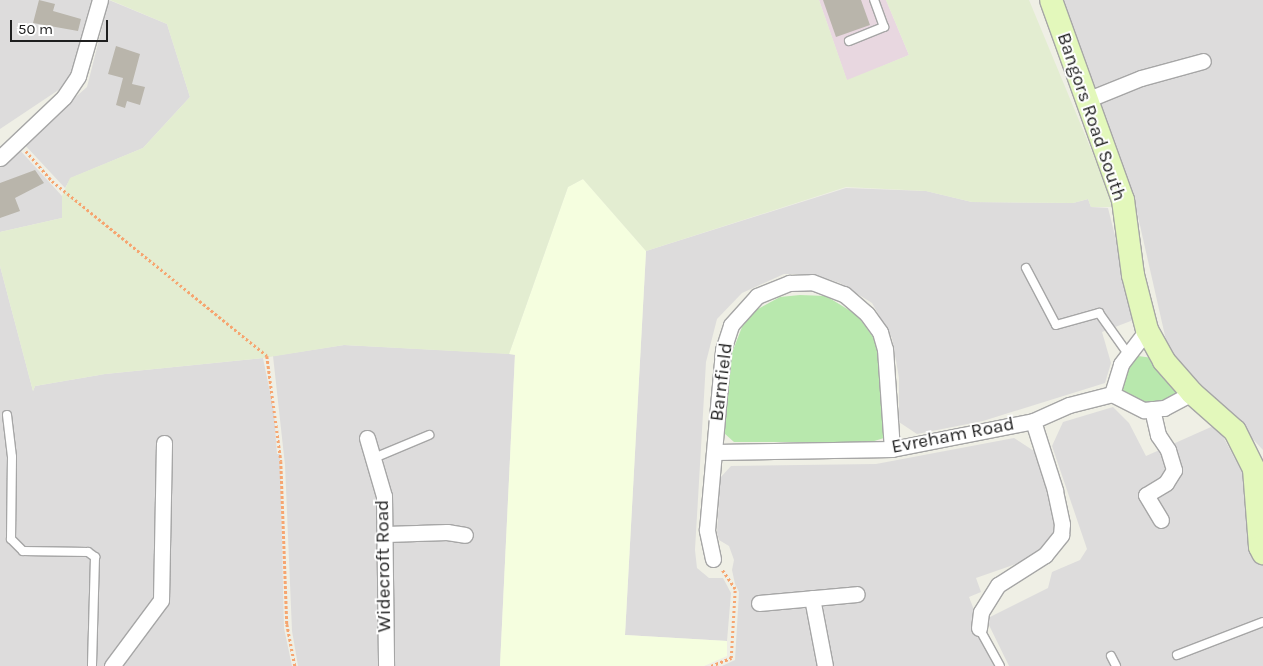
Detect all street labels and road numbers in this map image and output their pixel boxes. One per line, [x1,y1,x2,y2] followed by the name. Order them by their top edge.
[1051,30,1131,204] street label: Bangors Road South
[706,341,738,423] street label: Barnfield
[890,413,1016,459] street label: Evreham Road
[371,500,397,632] street label: Widecroft Road

